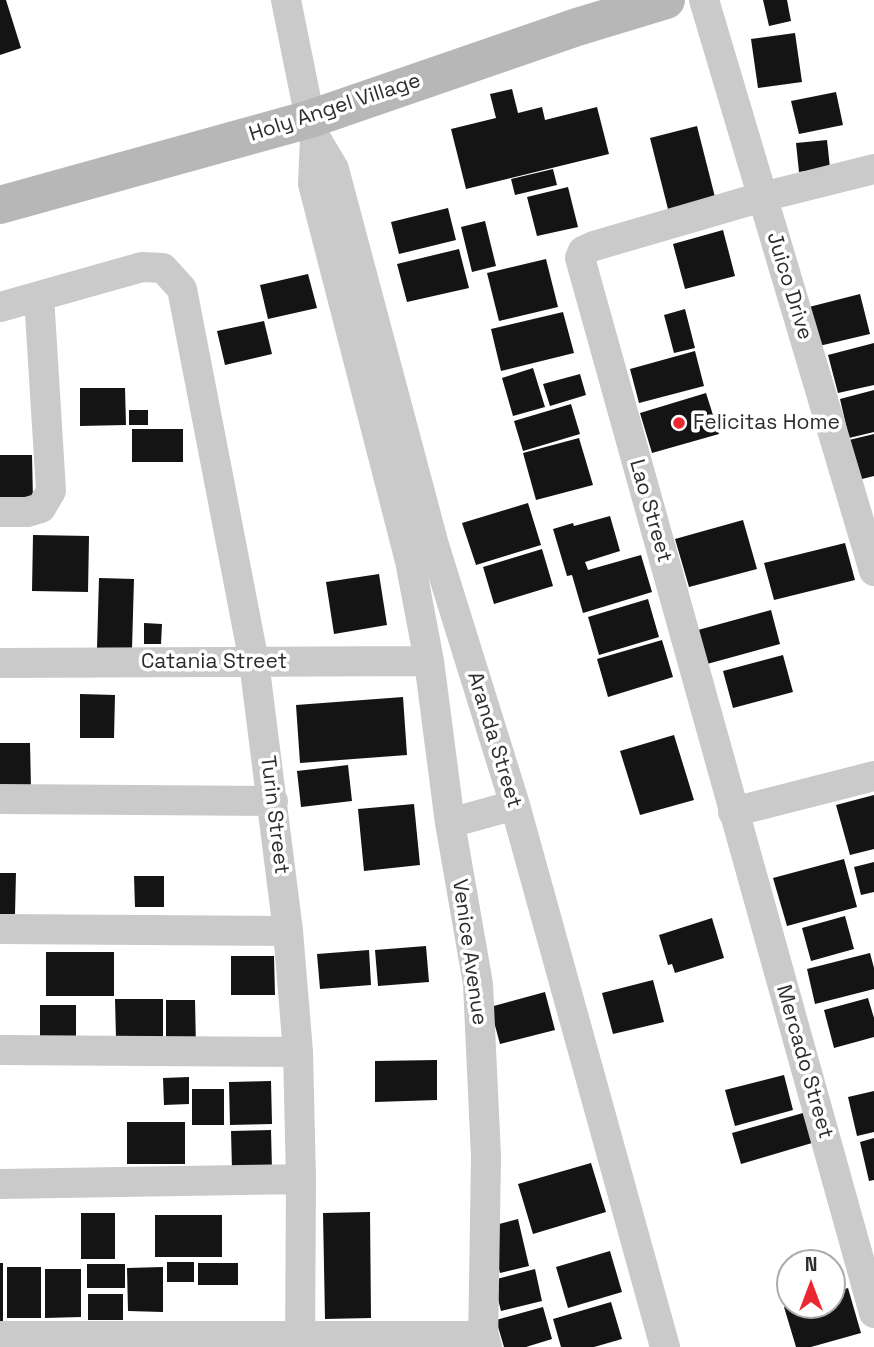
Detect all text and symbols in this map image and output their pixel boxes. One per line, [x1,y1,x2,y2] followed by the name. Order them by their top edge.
[246,68,424,148] street label: Holy Angel Village
[761,229,817,343] street label: Juico Drive
[693,410,840,436] place label: Felicitas Home
[671,415,687,431] marker: Felicitas Home
[623,457,677,565] street label: Lao Street
[141,649,287,675] street label: Catania Street
[461,669,527,811] street label: Aranda Street
[254,754,294,876] street label: Turin Street
[446,877,492,1027] street label: Venice Avenue
[770,982,838,1142] street label: Mercado Street
[776,1249,846,1319] north arrow
[805,1252,817,1277] text: N

